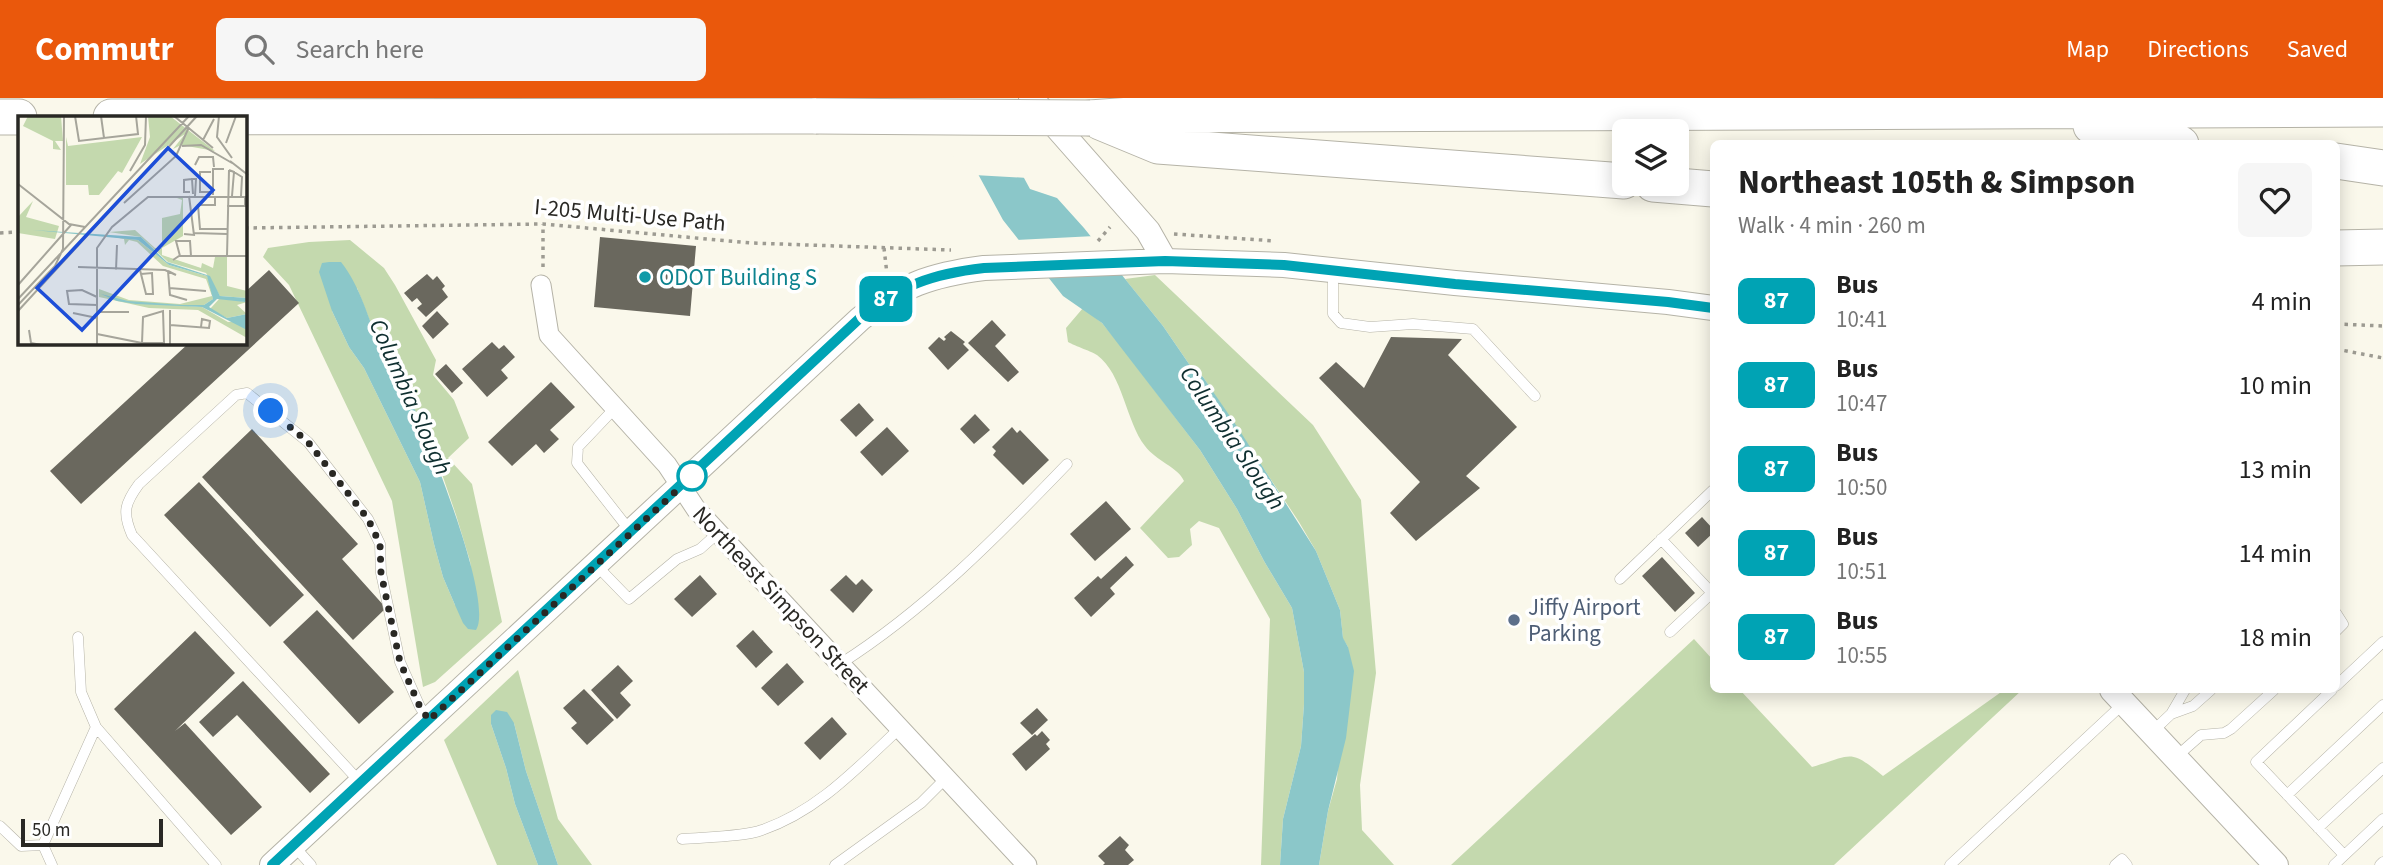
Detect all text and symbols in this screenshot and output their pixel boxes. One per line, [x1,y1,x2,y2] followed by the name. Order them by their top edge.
[216,18,706,81] search box
[35,26,174,73] text: Commutr
[240,30,278,68] icon: search
[296,31,424,68] text: Search here
[2066,32,2109,67] text: Map
[2147,32,2249,67] text: Directions
[2287,32,2348,67] text: Saved
[18,116,247,345] inset map
[1612,119,1689,196] map controls
[1612,119,1689,196] button: layers
[1738,159,2135,206] text: Northeast 105th & Simpson
[2238,163,2312,237] button: heart
[533,190,727,240] street label: I-205 Multi-Use Path
[1738,209,1926,242] text: Walk · 4 min · 260 m
[659,261,817,294] place label: ODOT Building S
[1836,266,1878,303] text: Bus
[637,269,653,285] marker: ODOT Building S
[854,276,917,322] line badge: 87
[873,281,899,316] text: 87
[1764,283,1789,318] text: 87
[2252,283,2312,320] text: 4 min
[1836,303,1887,336] text: 10:41
[360,313,460,481] water label: Columbia Slough
[1836,350,1878,387] text: Bus
[1171,359,1293,517] water label: Columbia Slough
[1764,367,1789,402] text: 87
[2239,367,2312,404] text: 10 min
[1836,387,1887,420] text: 10:47
[253,393,288,428] your location
[1836,434,1878,471] text: Bus
[1764,451,1789,486] text: 87
[2239,451,2312,488] text: 13 min
[677,461,707,491] unlabelled marker
[1836,471,1887,504] text: 10:50
[685,499,877,702] street label: Northeast Simpson Street
[1836,518,1878,555] text: Bus
[1764,535,1789,570] text: 87
[2239,535,2312,572] text: 14 min
[1836,555,1887,588] text: 10:51
[1528,591,1641,650] place label: Jiffy Airport Parking
[1836,602,1878,639] text: Bus
[1506,612,1522,628] marker: Jiffy Airport Parking
[1764,619,1789,654] text: 87
[2239,619,2312,656] text: 18 min
[1836,639,1887,672] text: 10:55
[21,816,163,848] scale bar
[32,817,70,844] text: 50 m

